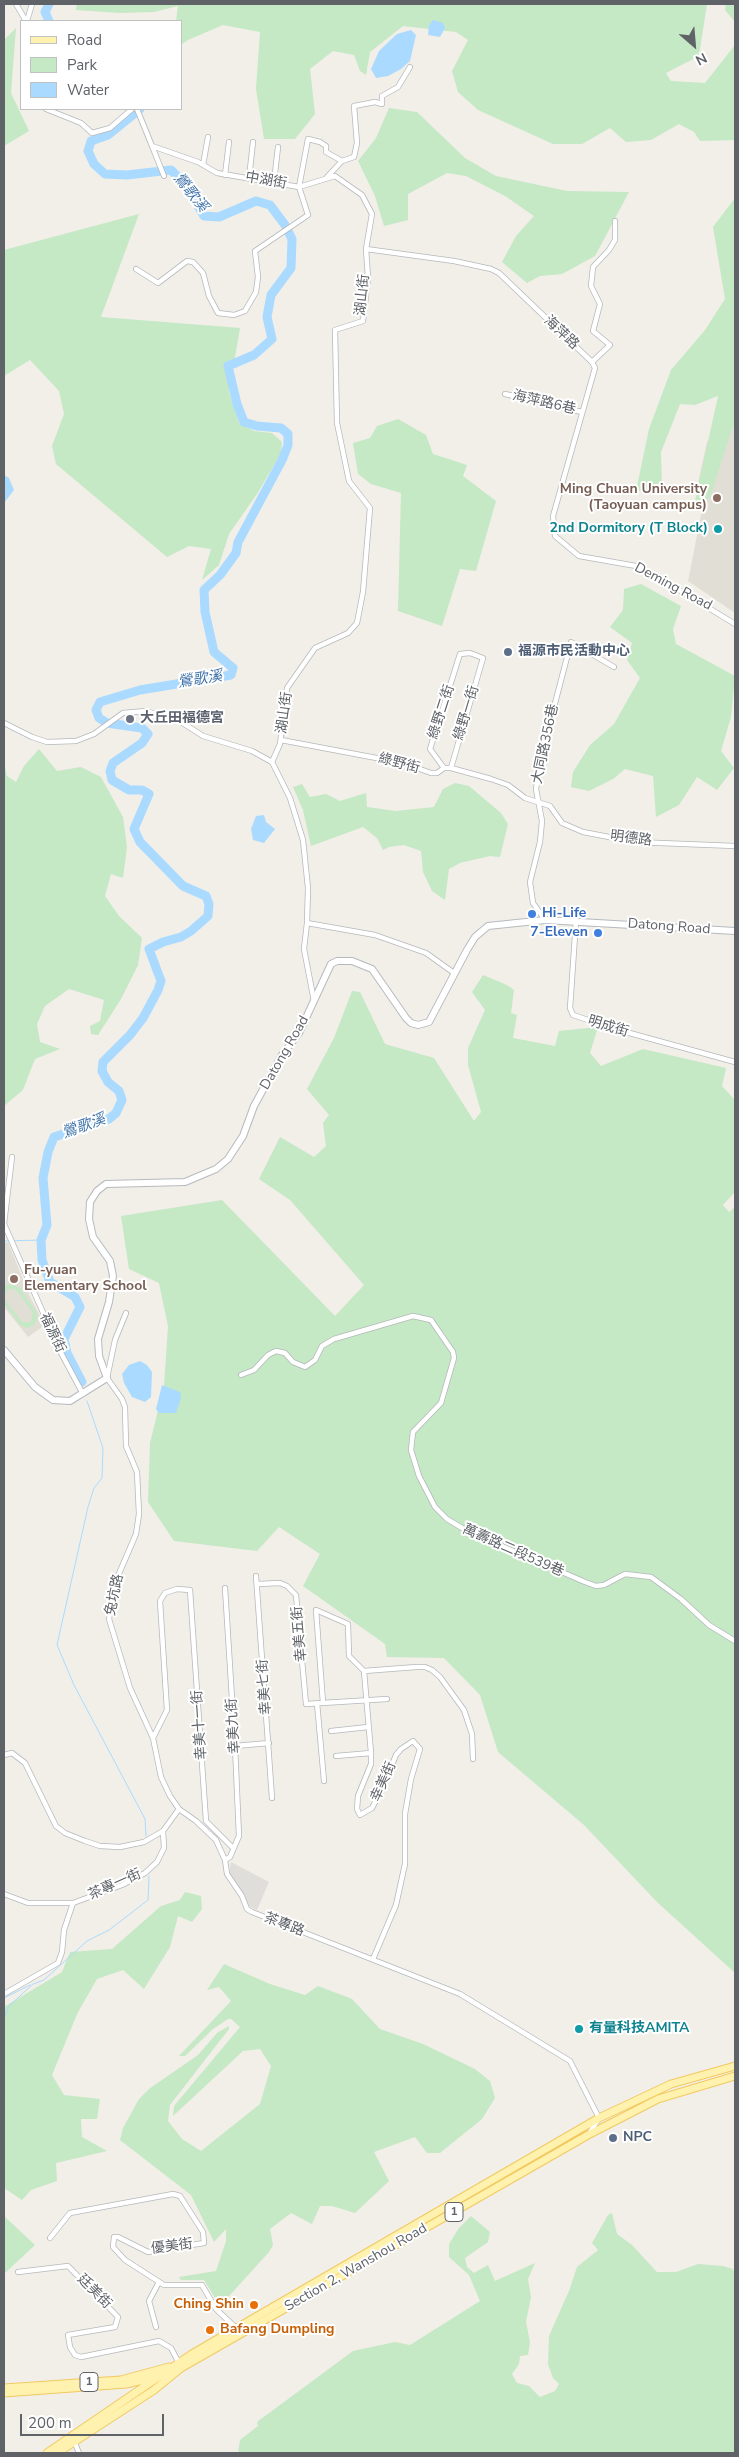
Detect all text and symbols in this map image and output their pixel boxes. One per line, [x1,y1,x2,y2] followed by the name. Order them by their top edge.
[20,20,182,110] legend
[669,20,719,70] north arrow
[67,30,102,50] text: Road
[692,48,710,70] text: N
[67,55,97,75] text: Park
[67,80,109,100] text: Water
[244,169,288,193] street label: 中湖街
[169,170,211,216] water label: 鶯歌溪
[352,273,374,317] street label: 湖山街
[540,313,582,353] street label: 海萍路
[511,388,577,418] street label: 海萍路6巷
[560,482,707,514] place label: Ming Chuan University (Taoyuan campus)
[711,492,723,504] marker: Ming Chuan University (Taoyuan campus)
[549,521,708,537] place label: 2nd Dormitory (T Block)
[712,523,724,535] marker: 2nd Dormitory (T Block)
[631,560,715,614] street label: Deming Road
[518,644,630,660] place label: 福源市民活動中心
[502,646,514,658] marker: 福源市民活動中心
[176,668,224,692] water label: 鶯歌溪
[425,683,459,741] street label: 綠野二街
[451,684,483,742] street label: 綠野一街
[274,691,296,735] street label: 湖山街
[529,703,563,785] street label: 大同路356巷
[140,711,224,727] place label: 大丘田福德宮
[124,713,136,725] marker: 大丘田福德宮
[377,750,421,778] street label: 綠野街
[609,828,653,850] street label: 明德路
[542,906,586,922] place label: Hi-Life
[526,908,538,920] marker: Hi-Life
[627,916,711,938] street label: Datong Road
[530,925,588,941] place label: 7-Eleven
[592,927,604,939] marker: 7-Eleven
[257,1013,313,1093] street label: Datong Road
[585,1013,631,1041] street label: 明成街
[60,1111,108,1143] water label: 鶯歌溪
[24,1263,147,1295] place label: Fu-yuan Elementary School
[8,1273,20,1285] marker: Fu-yuan Elementary School
[36,1310,68,1356] street label: 福源街
[460,1521,566,1581] street label: 萬壽路二段539巷
[102,1573,128,1617] street label: 兔坑路
[289,1605,311,1663] street label: 幸美五街
[255,1658,275,1716] street label: 幸美七街
[189,1689,211,1761] street label: 幸美十一街
[224,1697,244,1755] street label: 幸美九街
[368,1759,400,1805] street label: 幸美街
[86,1866,144,1904] street label: 茶專一街
[261,1910,307,1940] street label: 茶專路
[589,2021,690,2037] place label: 有量科技AMITA
[573,2023,585,2035] marker: 有量科技AMITA
[623,2130,652,2146] place label: NPC
[607,2132,619,2144] marker: NPC
[445,2202,463,2222] road number: 1
[282,2220,430,2316] street label: Section 2, Wanshou Road
[150,2236,194,2258] street label: 優美街
[73,2271,115,2313] street label: 廷美街
[174,2297,244,2313] place label: Ching Shin
[248,2299,260,2311] marker: Ching Shin
[220,2322,335,2338] place label: Bafang Dumpling
[204,2324,216,2336] marker: Bafang Dumpling
[80,2372,98,2392] road number: 1
[22,2404,166,2436] scale bar
[28,2413,72,2433] text: 200 m

